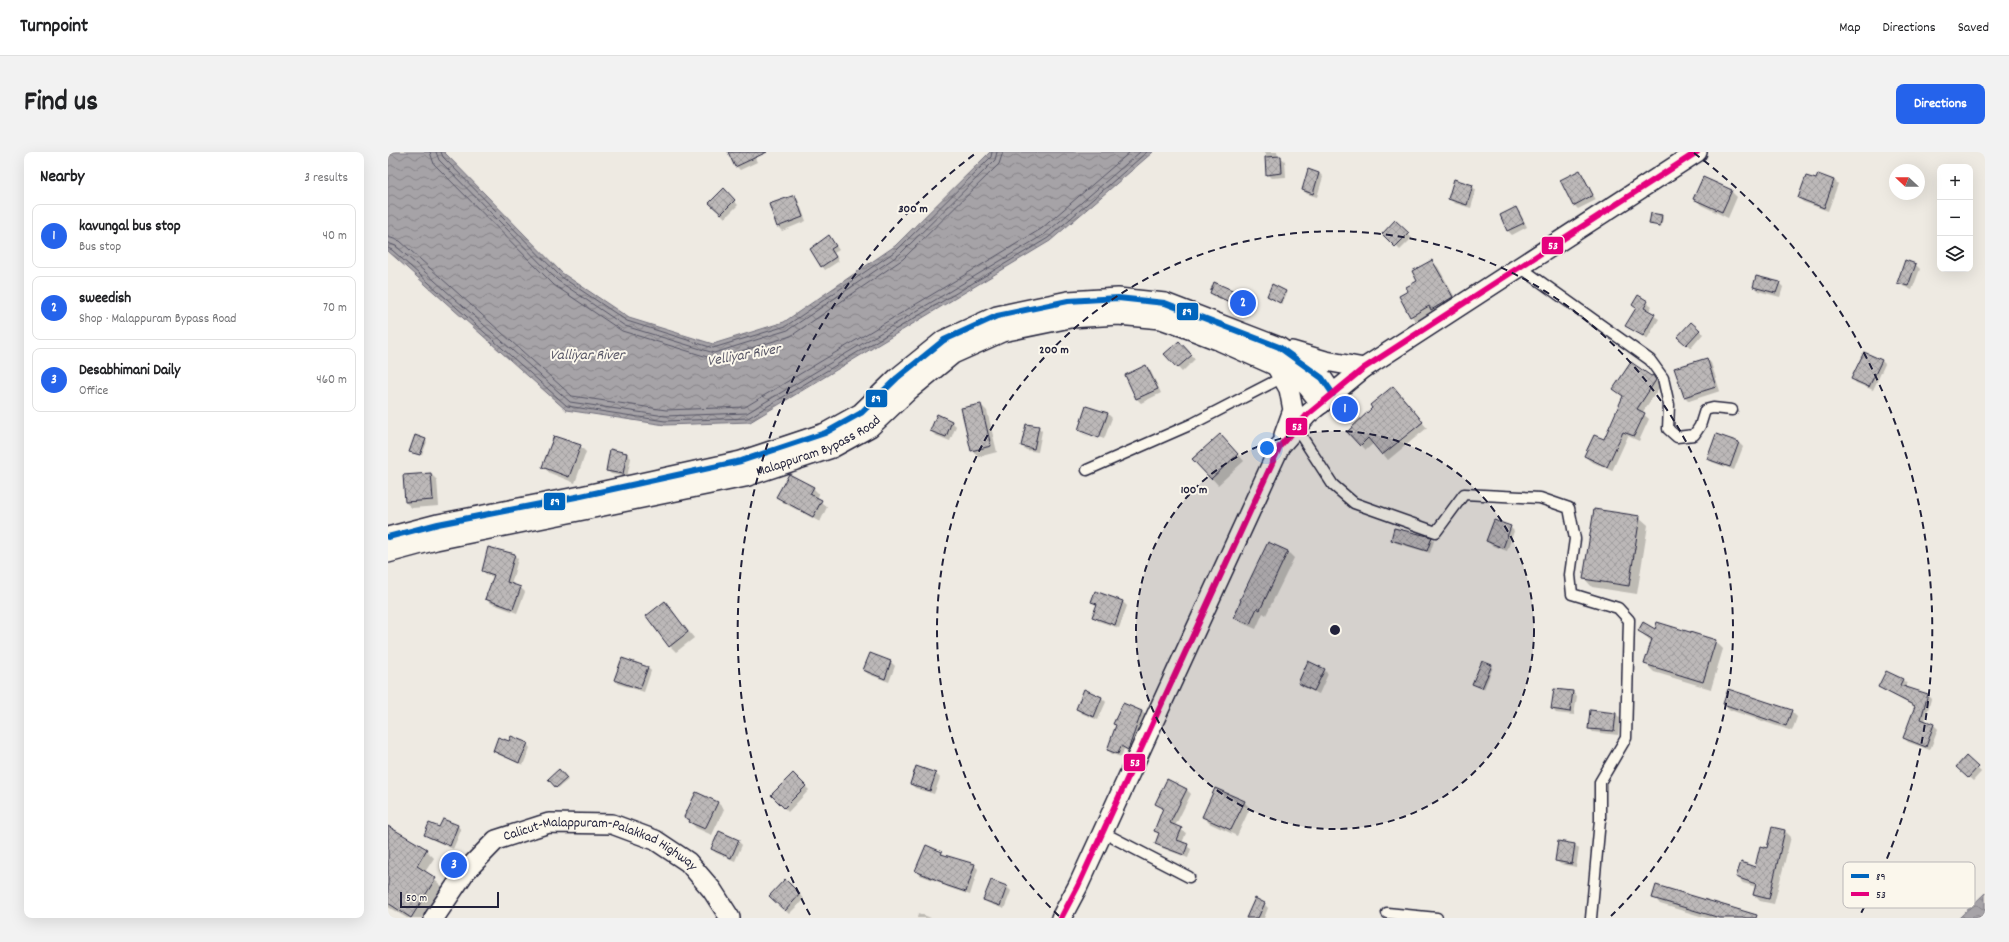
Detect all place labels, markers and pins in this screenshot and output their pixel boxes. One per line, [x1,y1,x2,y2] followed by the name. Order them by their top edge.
[1230,288,1256,318] pin: 2
[1332,394,1358,424] pin: 1
[1328,623,1342,637] centre of rings
[441,850,467,880] pin: 3

